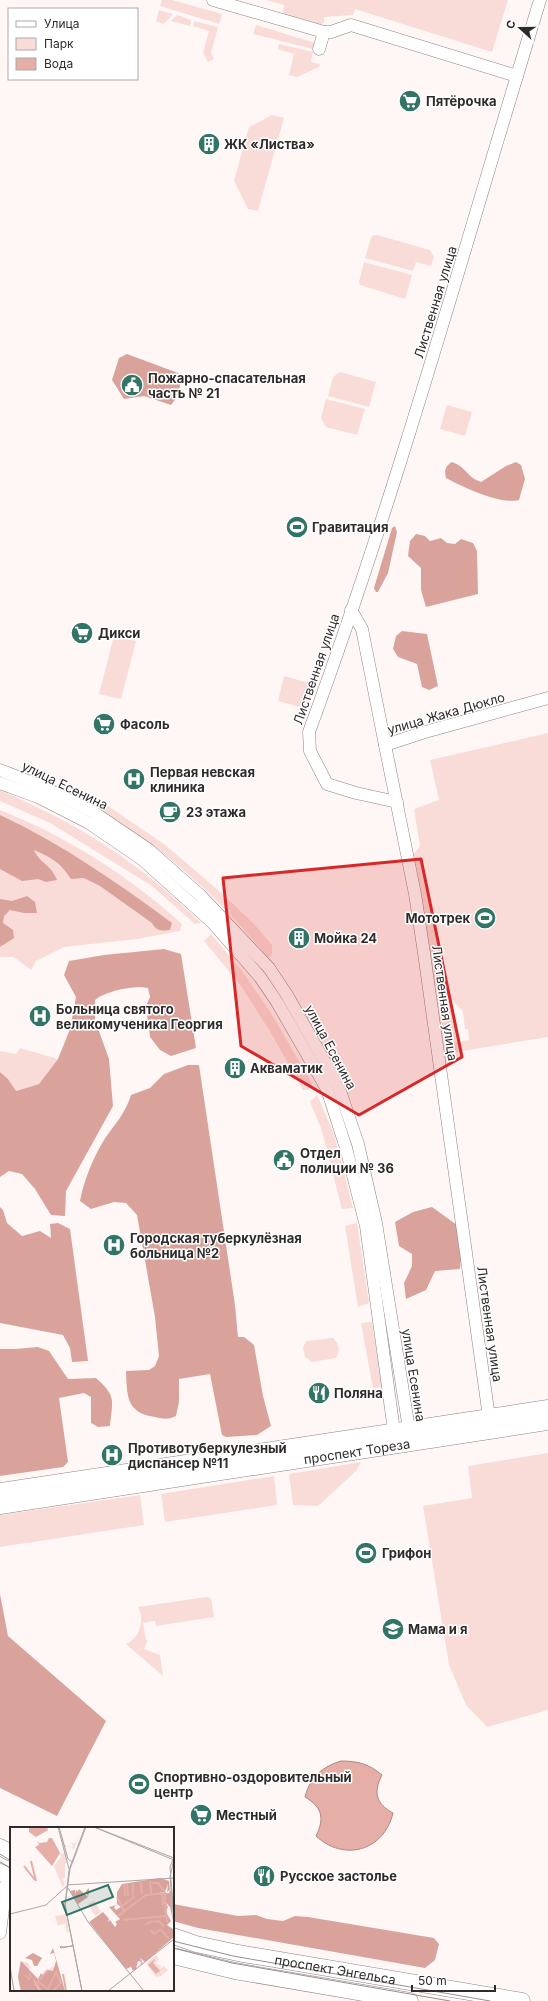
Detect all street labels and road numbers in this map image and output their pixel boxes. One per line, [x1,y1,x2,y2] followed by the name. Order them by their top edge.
[410,244,460,360] street label: Лиственная улица
[289,611,343,727] street label: Лиственная улица
[385,688,507,737] street label: улица Жака Дюкло
[19,757,111,813] street label: улица Есенина
[429,944,461,1062] street label: Лиственная улица
[302,1002,360,1092] street label: улица Есенина
[474,1265,506,1383] street label: Лиственная улица
[399,1327,429,1423] street label: улица Есенина
[303,1435,411,1467] street label: проспект Тореза
[273,1951,397,1988] street label: проспект Энгельса

